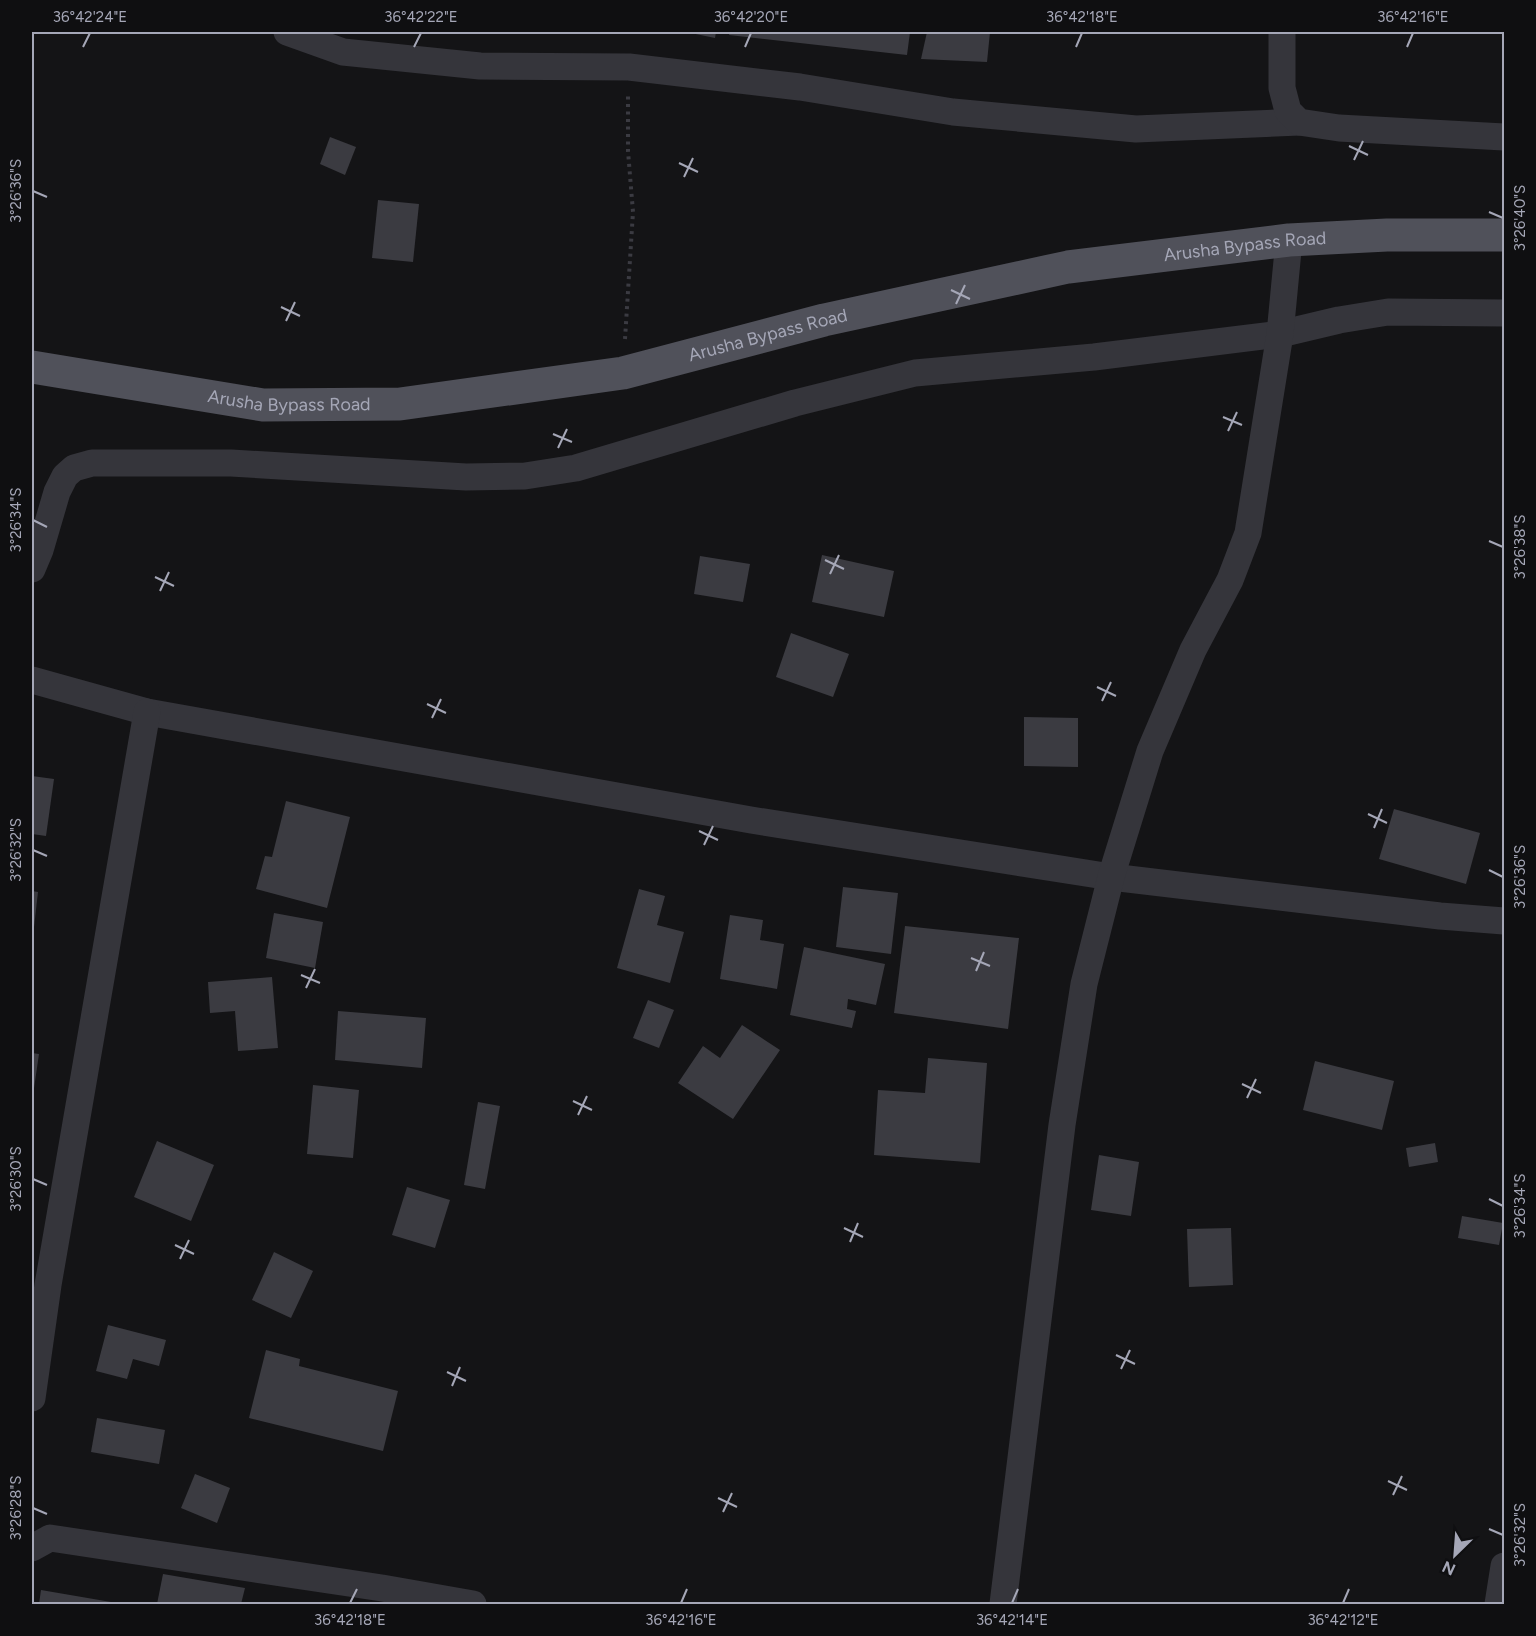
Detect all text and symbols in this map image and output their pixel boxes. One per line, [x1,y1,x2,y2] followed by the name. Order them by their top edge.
[53,8,127,26] text: 36°42'24"E
[384,8,458,26] text: 36°42'22"E
[714,8,788,26] text: 36°42'20"E
[1046,8,1118,26] text: 36°42'18"E
[1377,8,1449,26] text: 36°42'16"E
[7,159,25,223] text: 3°26'36"S
[1511,185,1529,251] text: 3°26'40"S
[1162,227,1327,266] street label: Arusha Bypass Road
[686,304,849,366] street label: Arusha Bypass Road
[206,385,371,416] street label: Arusha Bypass Road
[7,487,25,553] text: 3°26'34"S
[1511,515,1529,579] text: 3°26'38"S
[7,818,25,882] text: 3°26'32"S
[1511,845,1529,909] text: 3°26'36"S
[7,1146,25,1212] text: 3°26'30"S
[1511,1173,1529,1239] text: 3°26'34"S
[7,1475,25,1541] text: 3°26'28"S
[1511,1503,1529,1567] text: 3°26'32"S
[1425,1525,1485,1585] north arrow
[1439,1557,1458,1579] text: N
[314,1611,386,1629] text: 36°42'18"E
[645,1611,717,1629] text: 36°42'16"E
[976,1611,1048,1629] text: 36°42'14"E
[1307,1611,1379,1629] text: 36°42'12"E

